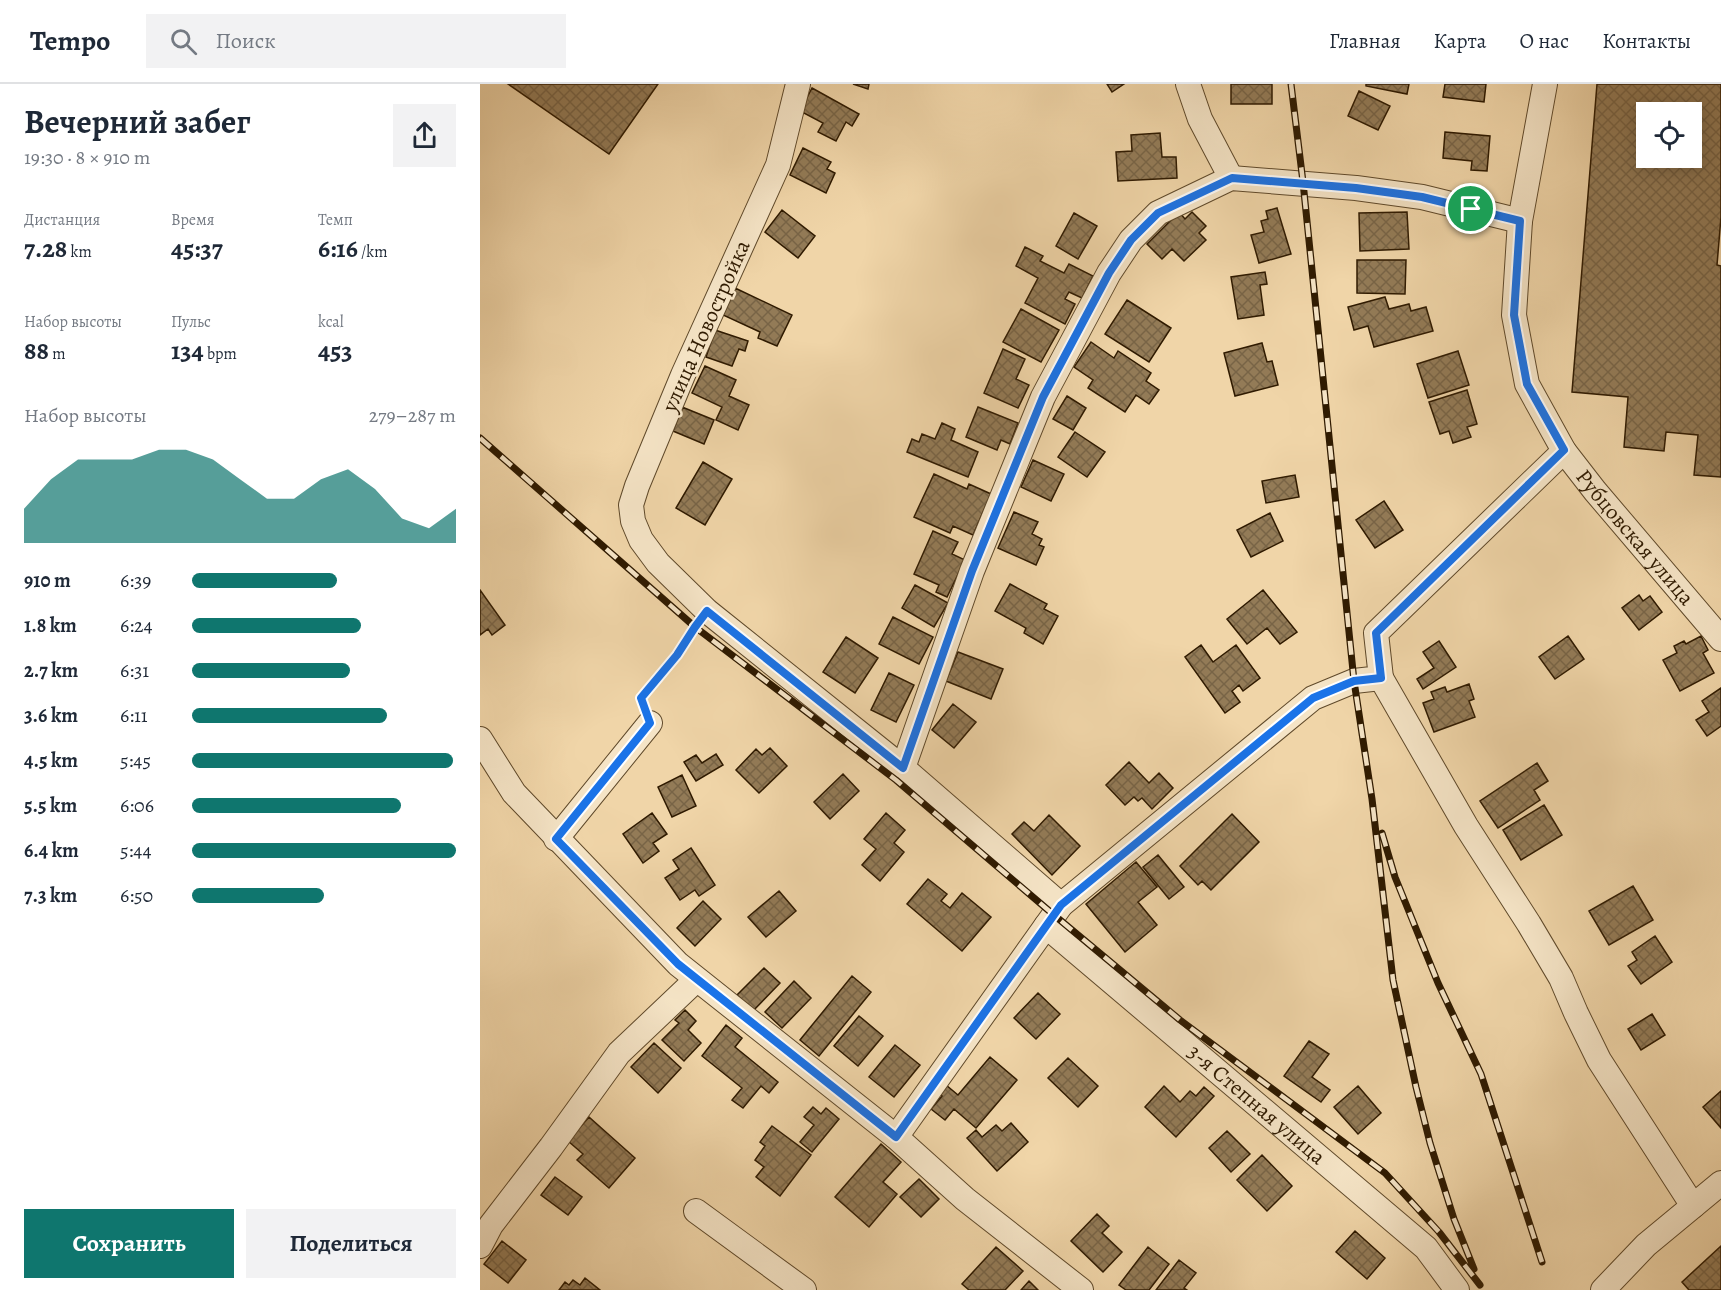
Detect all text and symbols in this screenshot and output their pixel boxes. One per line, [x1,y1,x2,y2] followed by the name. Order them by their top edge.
[146,14,566,68] search box
[30,22,110,60] text: Tempo
[167,25,200,58] icon: search
[215,26,276,56] text: Поиск
[1329,27,1401,55] text: Главная
[1434,27,1486,55] text: Карта
[1519,27,1569,55] text: О нас
[1602,27,1691,55] text: Контакты
[24,99,251,144] text: Вечерний забег
[1636,102,1702,168] map controls
[1636,102,1702,168] button: locate
[393,104,456,167] button: share
[24,144,151,171] text: 19:30 · 8 × 910 m
[1445,183,1496,234] pin
[1454,192,1487,225] icon: arrive
[24,209,100,231] text: Дистанция
[171,209,215,231] text: Время
[318,209,353,231] text: Темп
[24,231,67,266] text: 7.28
[171,231,223,266] text: 45:37
[318,231,358,266] text: 6:16
[654,234,758,418] street label: улица Новостройка
[67,241,92,263] text: km
[358,241,387,263] text: /km
[24,311,122,333] text: Набор высоты
[171,311,211,333] text: Пульс
[318,311,344,333] text: kcal
[24,333,49,368] text: 88
[171,333,204,368] text: 134
[318,333,353,368] text: 453
[49,343,65,365] text: m
[204,343,237,365] text: bpm
[24,402,147,429] text: Набор высоты
[369,402,456,429] text: 279–287 m
[1569,463,1702,613] street label: Рубцовская улица
[24,567,71,594] text: 910 m
[120,567,151,594] text: 6:39
[24,612,77,639] text: 1.8 km
[120,612,153,639] text: 6:24
[24,657,78,684] text: 2.7 km
[120,657,149,684] text: 6:31
[24,702,78,729] text: 3.6 km
[120,702,148,729] text: 6:11
[24,747,78,774] text: 4.5 km
[120,747,151,774] text: 5:45
[24,792,77,819] text: 5.5 km
[120,792,154,819] text: 6:06
[24,837,79,864] text: 6.4 km
[120,837,151,864] text: 5:44
[24,882,77,909] text: 7.3 km
[120,882,153,909] text: 6:50
[1181,1037,1333,1172] street label: 3-я Степная улица
[24,1209,234,1278] button: Сохранить
[246,1209,456,1278] button: Поделиться

